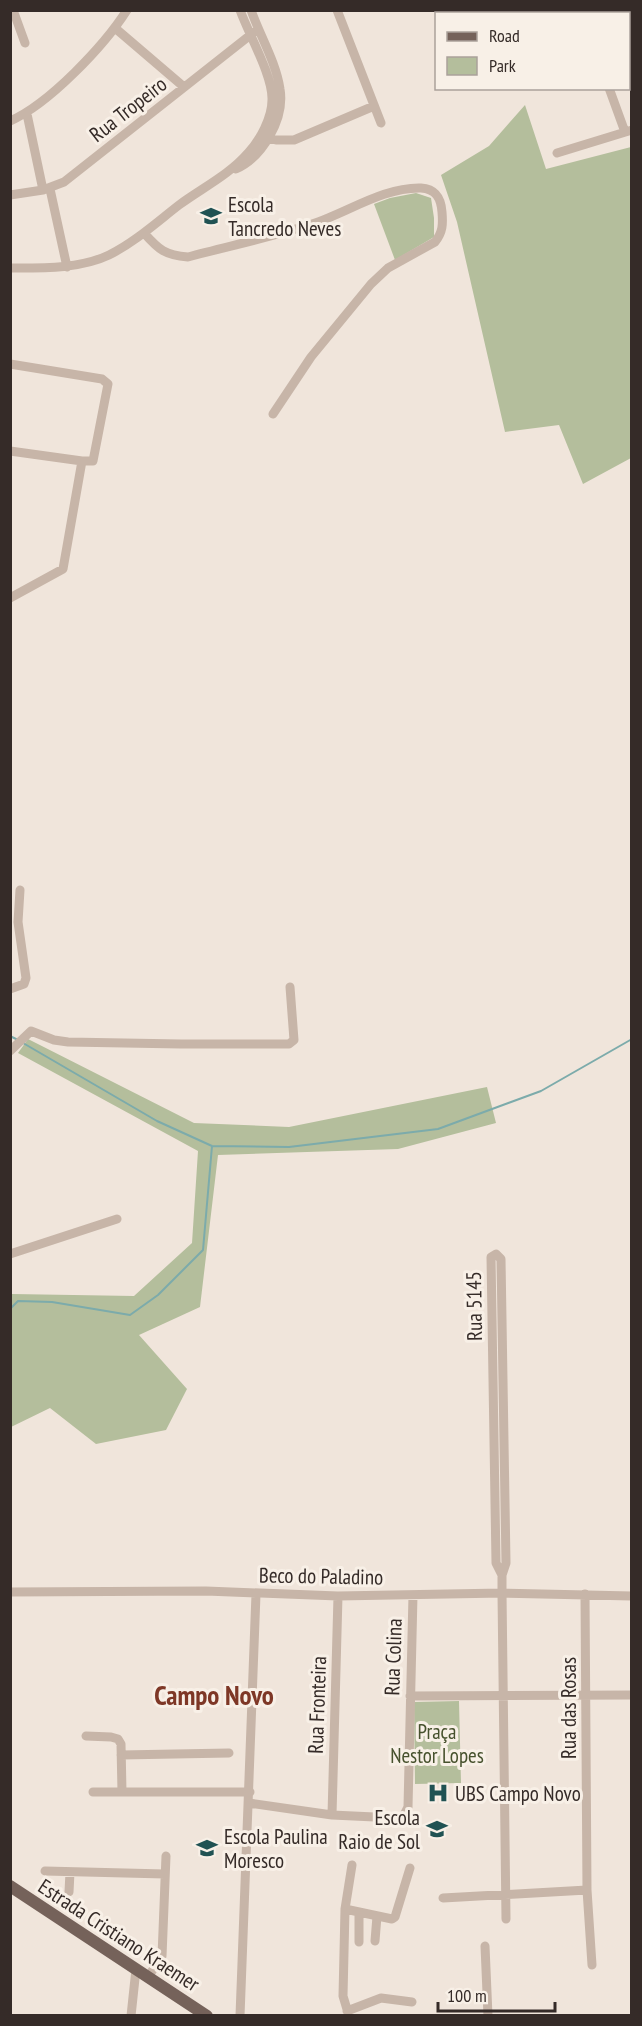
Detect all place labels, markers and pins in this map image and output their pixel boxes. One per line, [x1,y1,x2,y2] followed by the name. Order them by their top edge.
[228,191,341,242] place label: Escola Tancredo Neves
[199,204,223,228] school or university icon: Escola Tancredo Neves
[455,1780,581,1807] place label: UBS Campo Novo
[426,1781,450,1805] hospital icon: UBS Campo Novo
[338,1804,420,1855] place label: Escola Raio de Sol
[425,1817,449,1841] school or university icon: Escola Raio de Sol
[224,1823,328,1874] place label: Escola Paulina Moresco
[195,1836,219,1860] school or university icon: Escola Paulina Moresco

